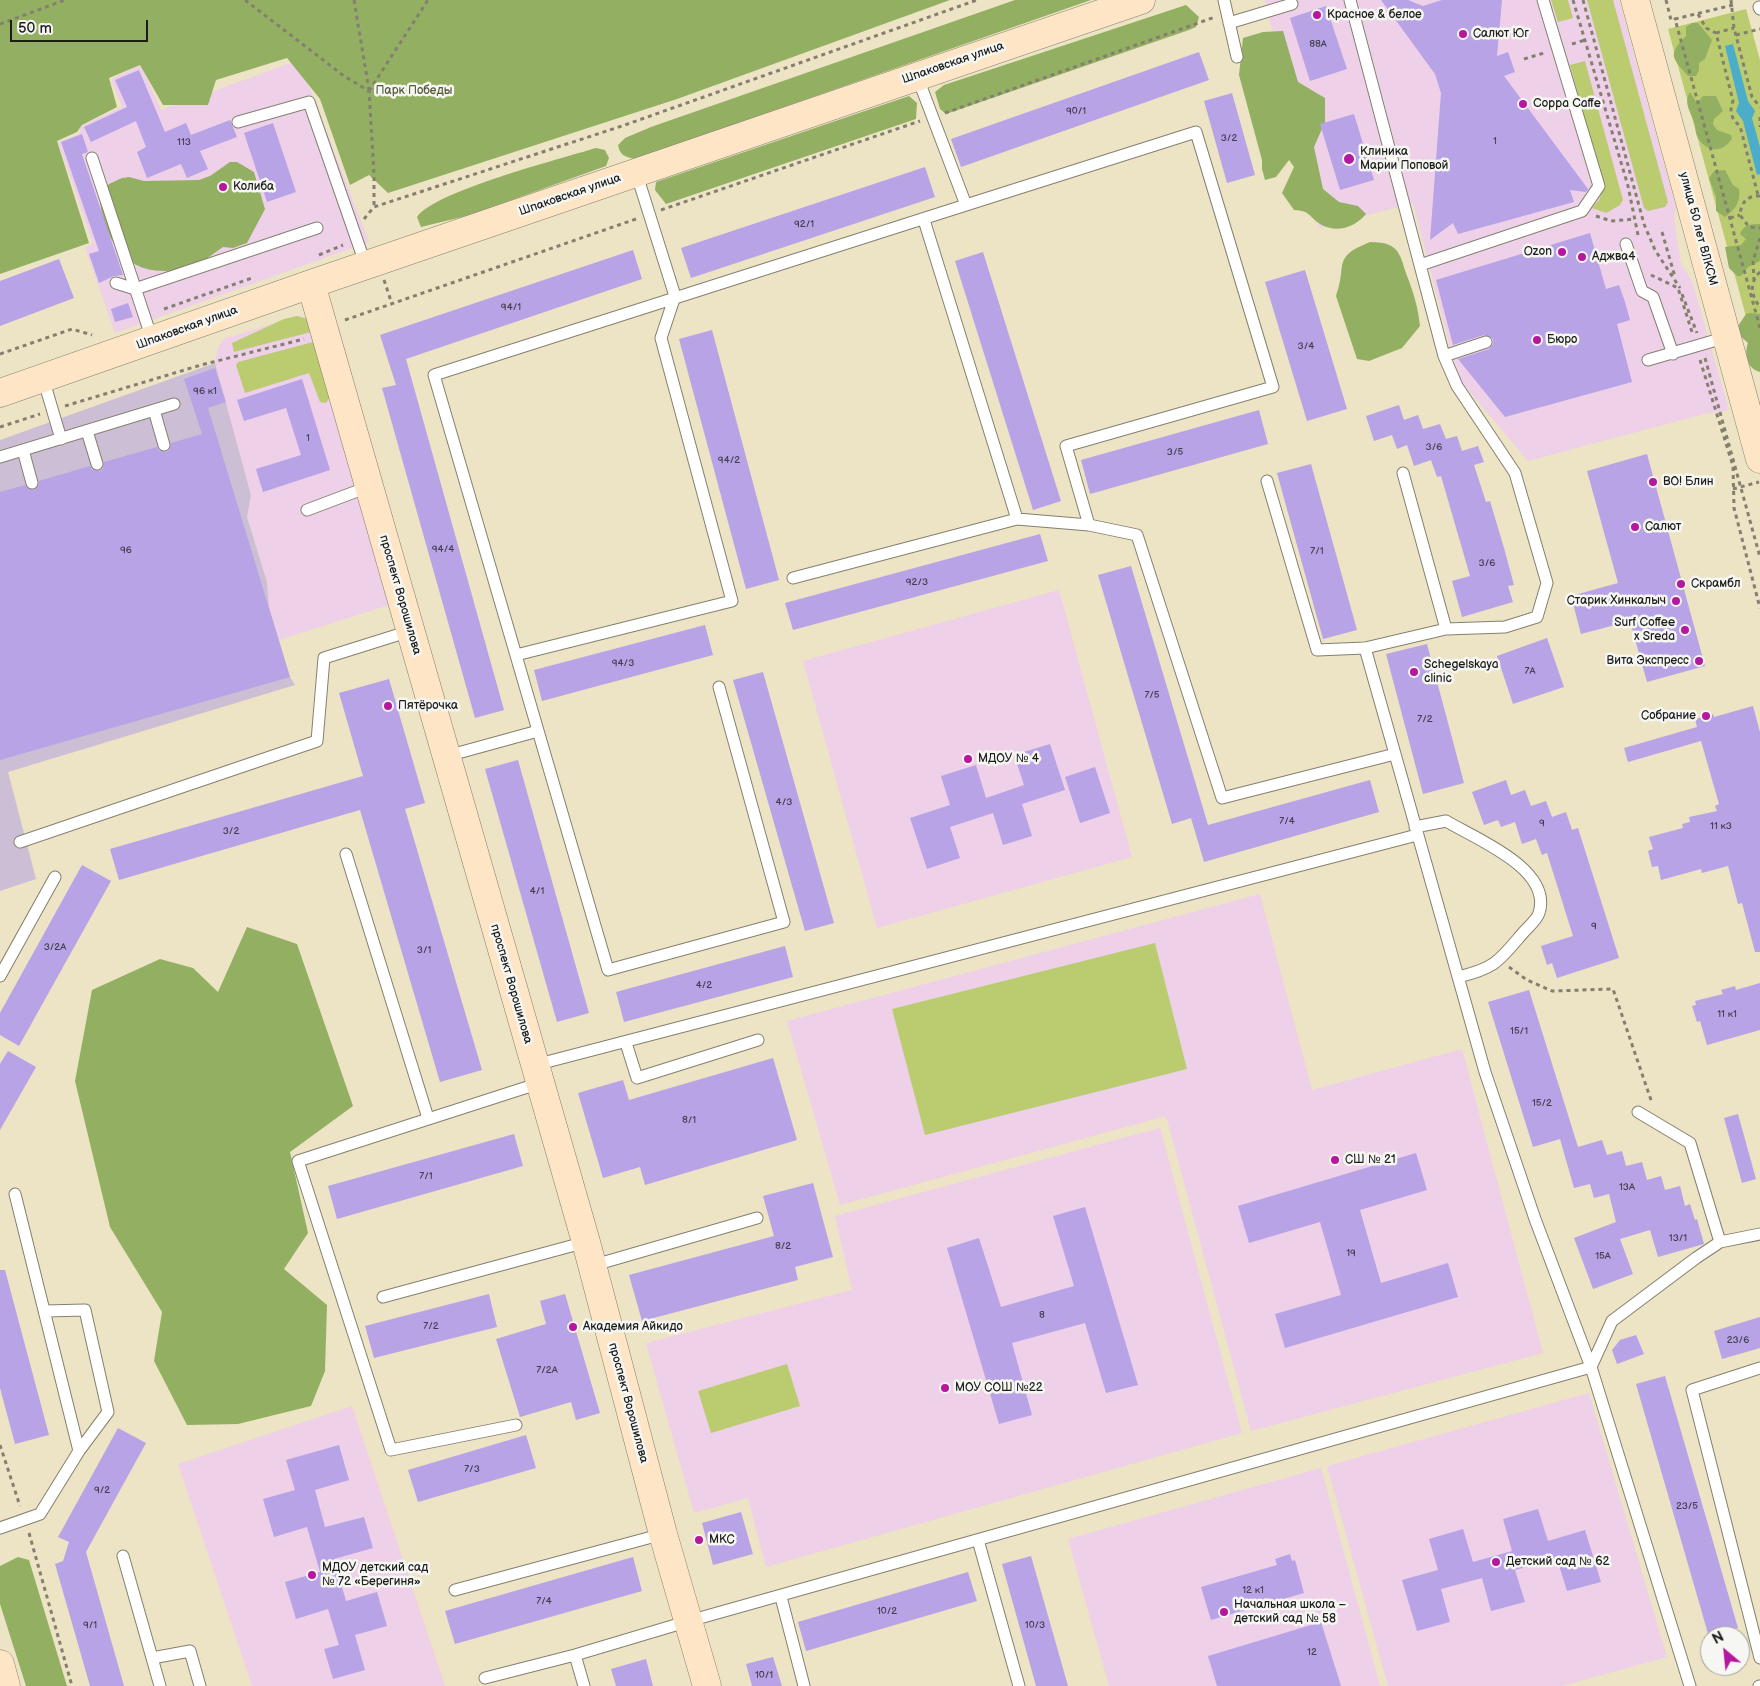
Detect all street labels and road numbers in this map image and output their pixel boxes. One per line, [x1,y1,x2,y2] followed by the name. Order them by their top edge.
[900,39,1006,87] street label: Шпаковская улица
[517,171,623,219] street label: Шпаковская улица
[1676,171,1720,287] street label: улица 50 лет ВЛКСМ
[134,303,240,353] street label: Шпаковская улица
[376,533,424,657] street label: проспект Ворошилова
[487,922,535,1046] street label: проспект Ворошилова
[605,1341,651,1465] street label: проспект Ворошилова

